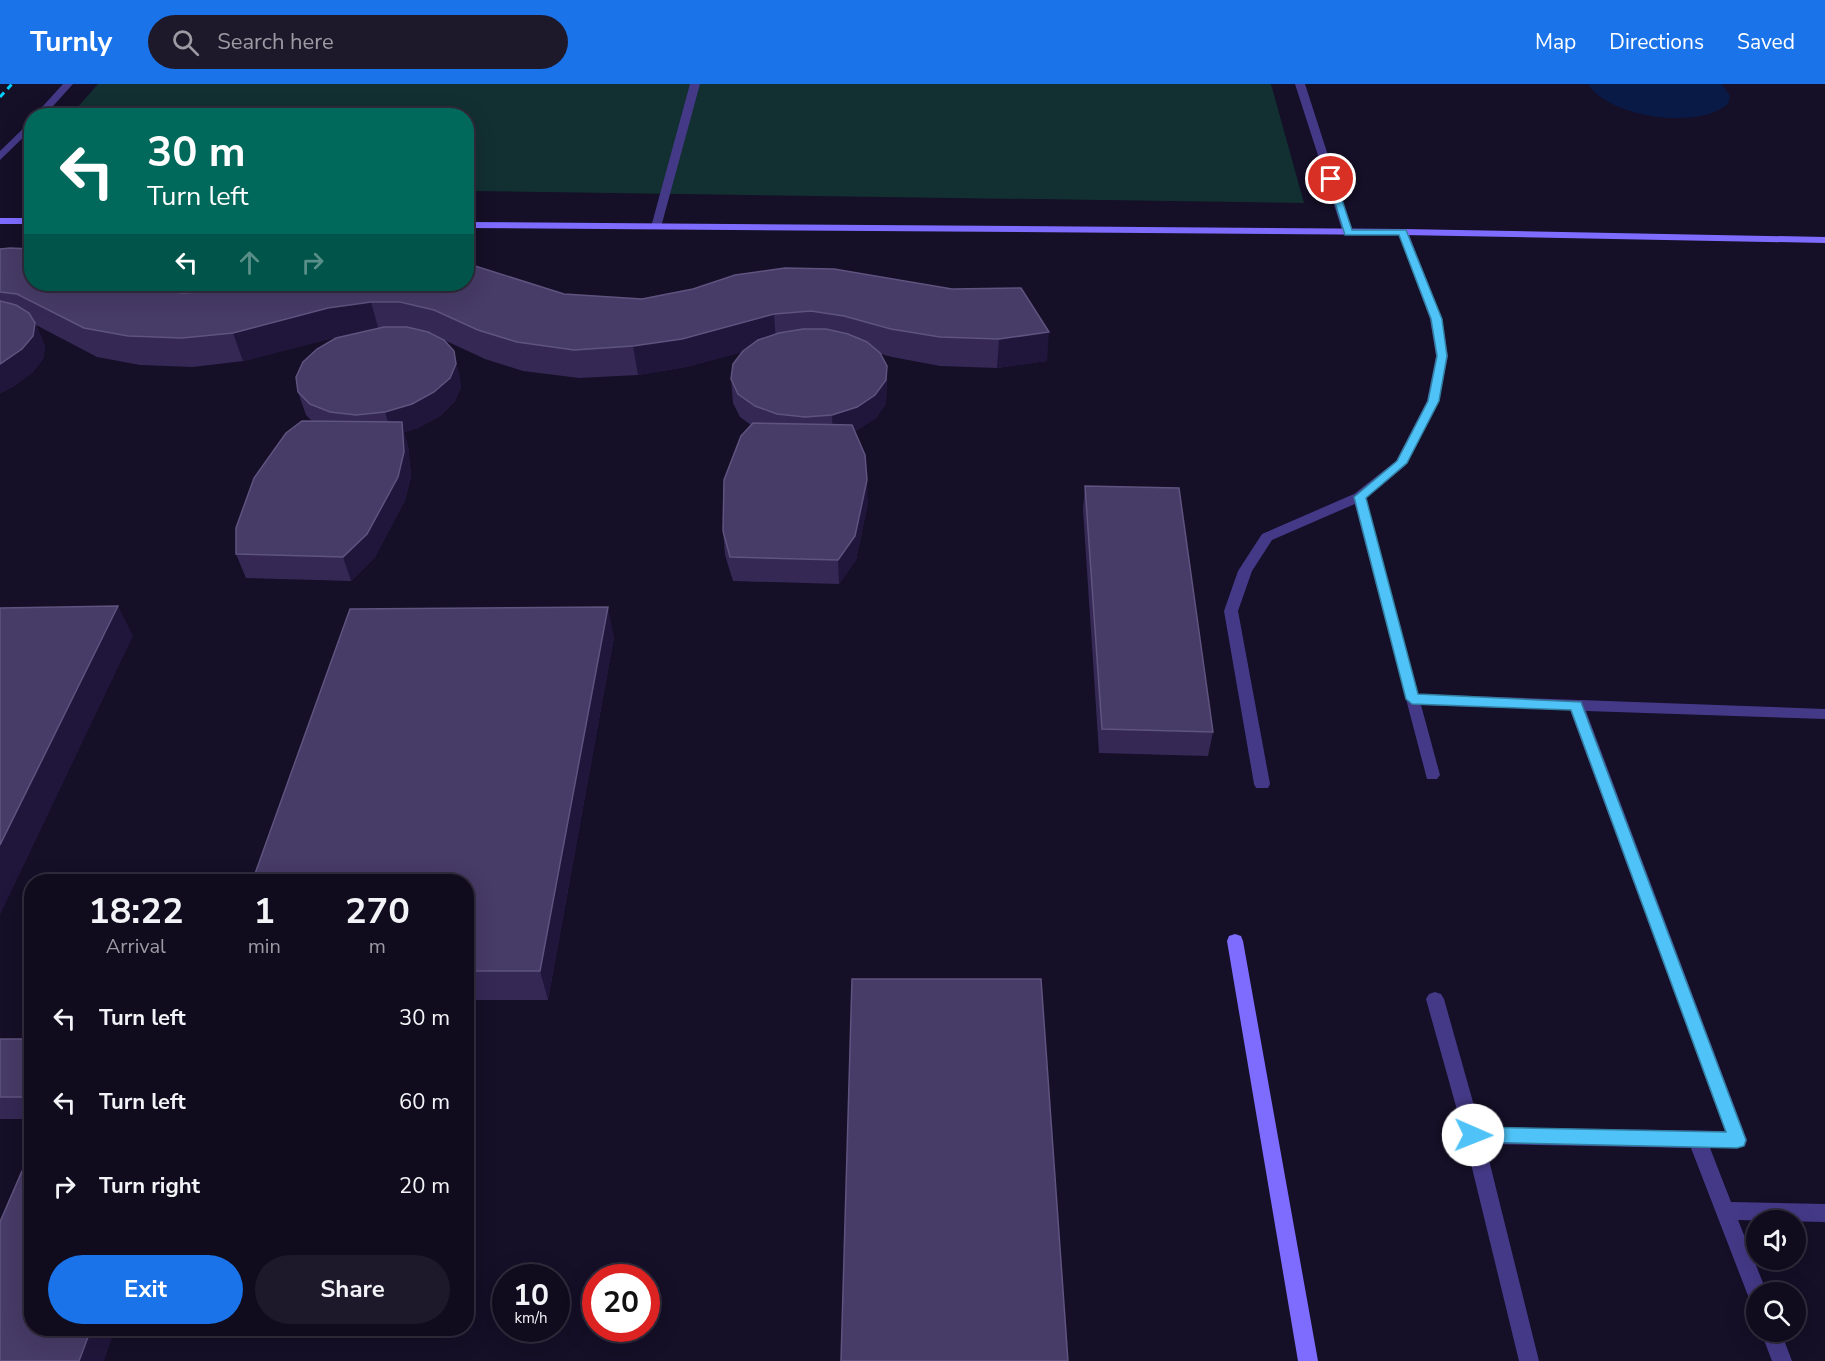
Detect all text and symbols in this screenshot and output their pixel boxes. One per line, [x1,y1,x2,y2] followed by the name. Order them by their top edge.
[148,15,568,69] search box
[30,23,112,61] text: Turnly
[169,26,202,59] icon: search
[217,27,334,57] text: Search here
[1535,28,1576,56] text: Map
[1609,28,1704,56] text: Directions
[1737,28,1795,56] text: Saved
[147,124,246,181] text: 30 m
[48,132,126,210] icon: left
[1305,153,1356,204] pin
[1314,162,1347,195] icon: arrive
[147,178,248,215] text: Turn left
[170,246,203,279] icon: left
[233,246,266,279] icon: ahead
[296,246,329,279] icon: right
[88,887,184,936] text: 18:22
[253,887,275,936] text: 1
[345,887,410,936] text: 270
[106,933,166,960] text: Arrival
[248,933,281,960] text: min
[369,933,386,960] text: m
[48,1002,81,1035] icon: left
[99,1003,186,1033] text: Turn left
[399,1003,450,1033] text: 30 m
[48,1086,81,1119] icon: left
[99,1087,186,1117] text: Turn left
[399,1087,450,1117] text: 60 m
[1441,1103,1505,1167] position arrow
[48,1170,81,1203] icon: right
[99,1171,200,1201] text: Turn right
[399,1171,450,1201] text: 20 m
[1746,1210,1806,1342] map controls
[1746,1210,1806,1270] button: sound
[48,1255,243,1324] button: Exit
[255,1255,450,1324] button: Share
[582,1264,660,1342] speed limit sign: 20
[513,1275,549,1316] text: 10
[1746,1282,1806,1342] button: search
[514,1308,548,1328] text: km/h

